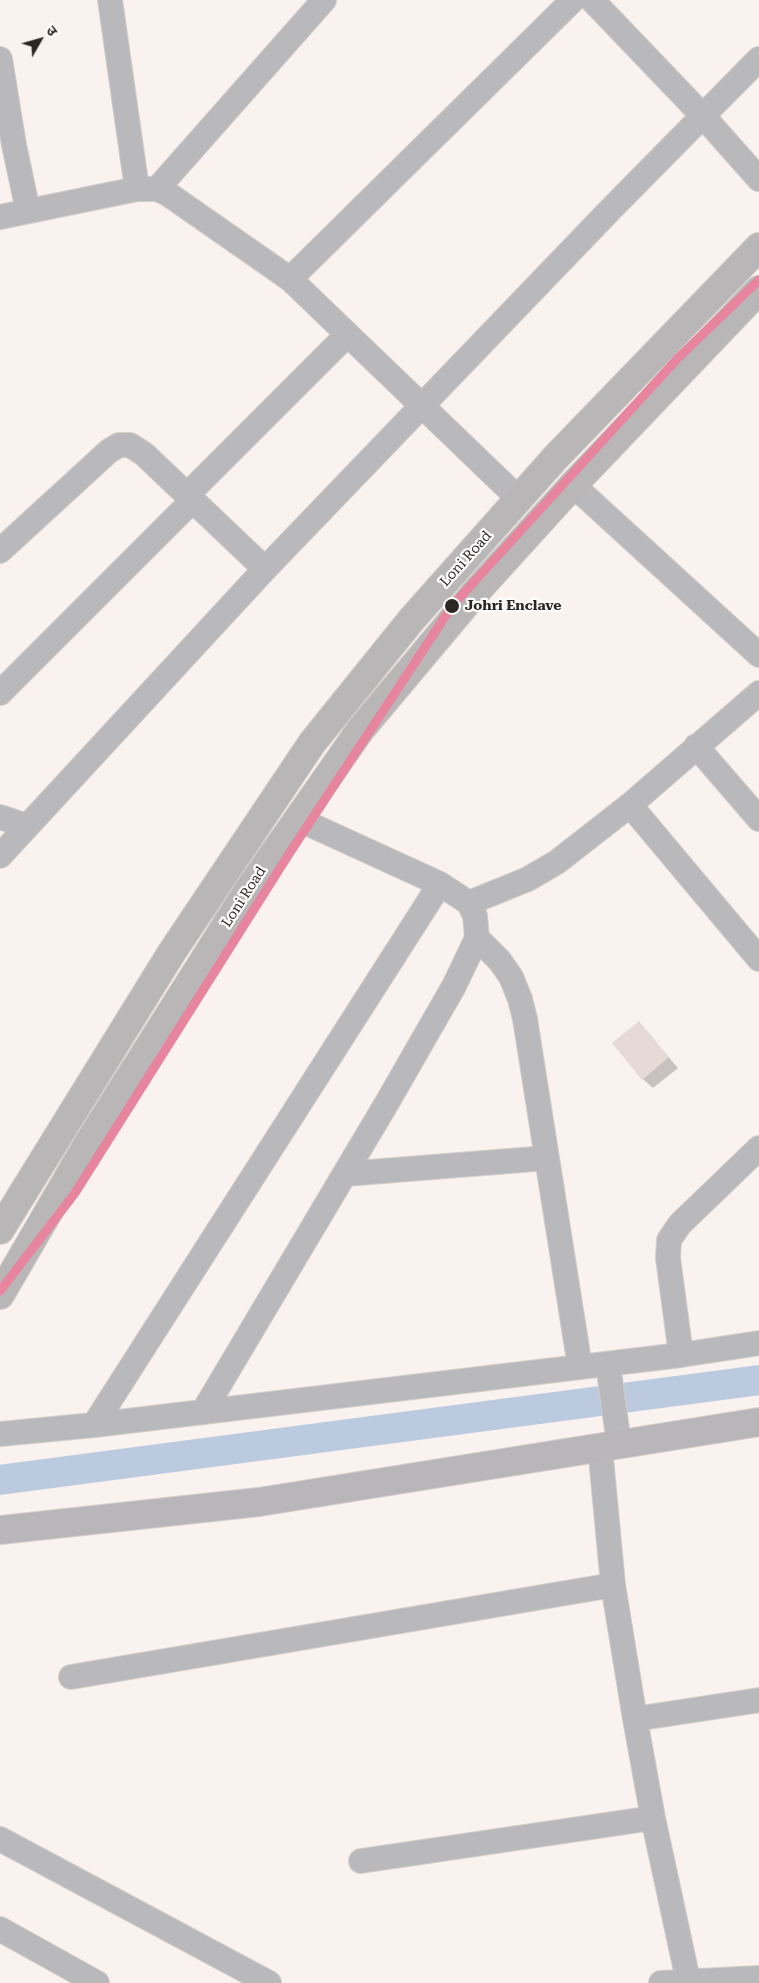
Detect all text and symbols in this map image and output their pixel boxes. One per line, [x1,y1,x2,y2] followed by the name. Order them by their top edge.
[15,15,65,65] north arrow
[43,23,61,39] text: उ
[437,528,495,590] street label: Loni Road
[443,597,461,615] marker: Johri Enclave
[465,598,562,614] place label: Johri Enclave
[218,864,270,930] street label: Loni Road

